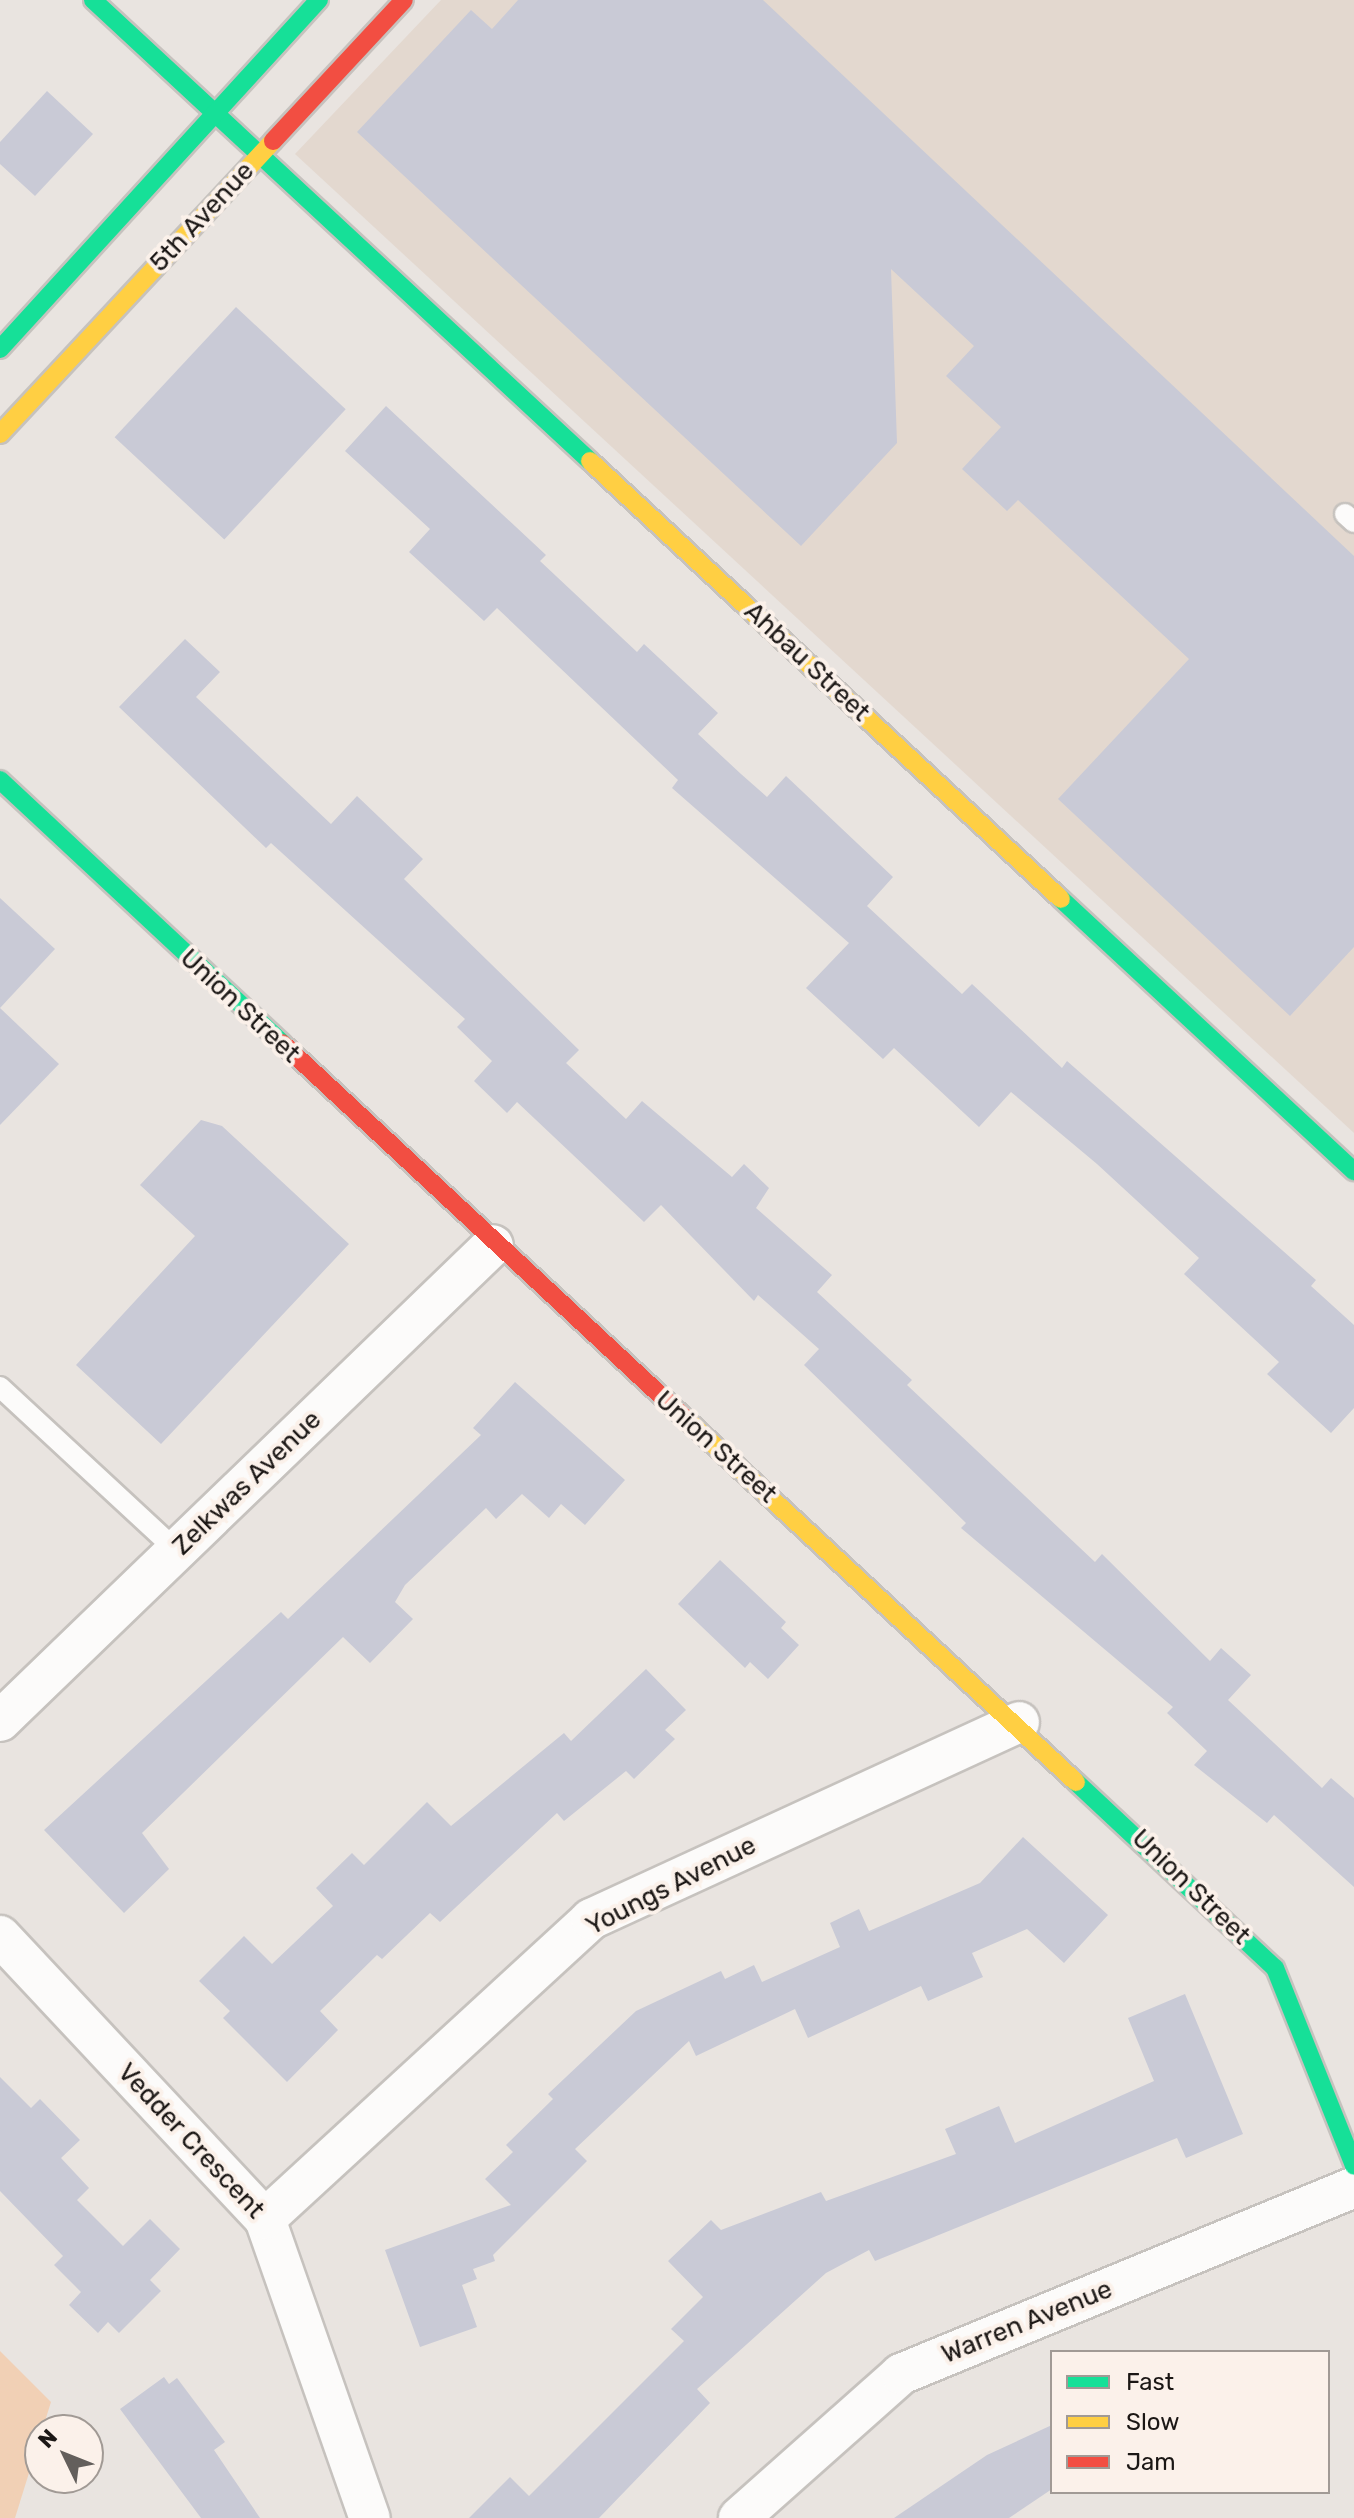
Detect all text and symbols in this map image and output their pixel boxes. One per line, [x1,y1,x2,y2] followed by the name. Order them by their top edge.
[143,156,261,278] street label: 5th Avenue
[738,596,876,728] street label: Ahbau Street
[174,943,306,1069] street label: Union Street
[649,1384,783,1510] street label: Union Street
[166,1404,328,1562] street label: Zelkwas Avenue
[1125,1823,1257,1951] street label: Union Street
[581,1830,761,1942] street label: Youngs Avenue
[111,2057,271,2225] street label: Vedder Crescent
[937,2273,1117,2371] street label: Warren Avenue
[1050,2350,1330,2494] legend
[1126,2368,1174,2396] text: Fast
[1126,2408,1179,2436] text: Slow
[24,2414,104,2494] north arrow
[32,2424,63,2454] text: N
[1126,2448,1176,2476] text: Jam

